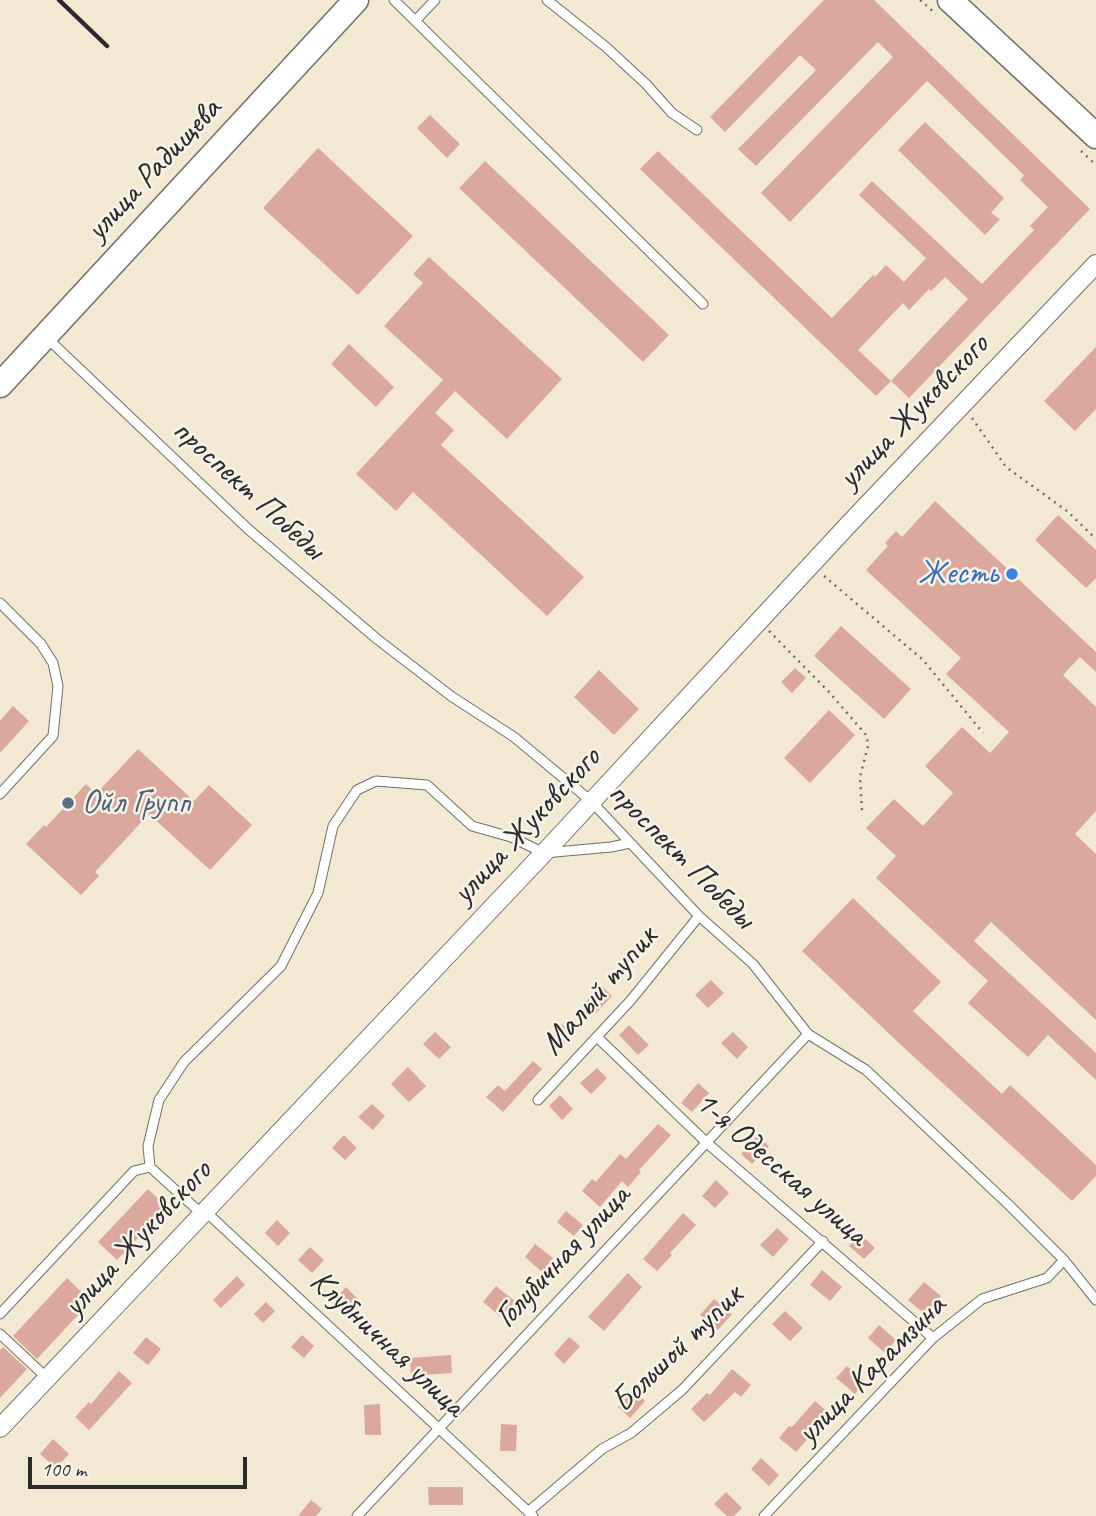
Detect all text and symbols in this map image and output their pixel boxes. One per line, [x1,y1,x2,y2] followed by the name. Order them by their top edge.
[78,90,230,250] street label: улица Радищева
[830,326,998,498] street label: улица Жуковского
[163,411,333,569] street label: проспект Победы
[918,554,998,594] place label: Жесть
[1004,566,1020,582] marker: Жесть
[444,739,610,913] street label: улица Жуковского
[599,774,763,938] street label: проспект Победы
[82,783,190,823] place label: Ойл Групп
[60,795,76,811] marker: Ойл Групп
[533,918,667,1064] street label: Малый тупик
[686,1083,876,1255] street label: 1-я Одесская улица
[55,1152,221,1326] street label: улица Жуковского
[487,1177,639,1337] street label: Голубичная улица
[301,1262,473,1426] street label: Клубничная улица
[604,1276,752,1422] street label: Большой тупик
[789,1287,955,1453] street label: улица Карамзина
[32,1442,250,1486] scale bar
[41,1456,86,1482] text: 100 m

